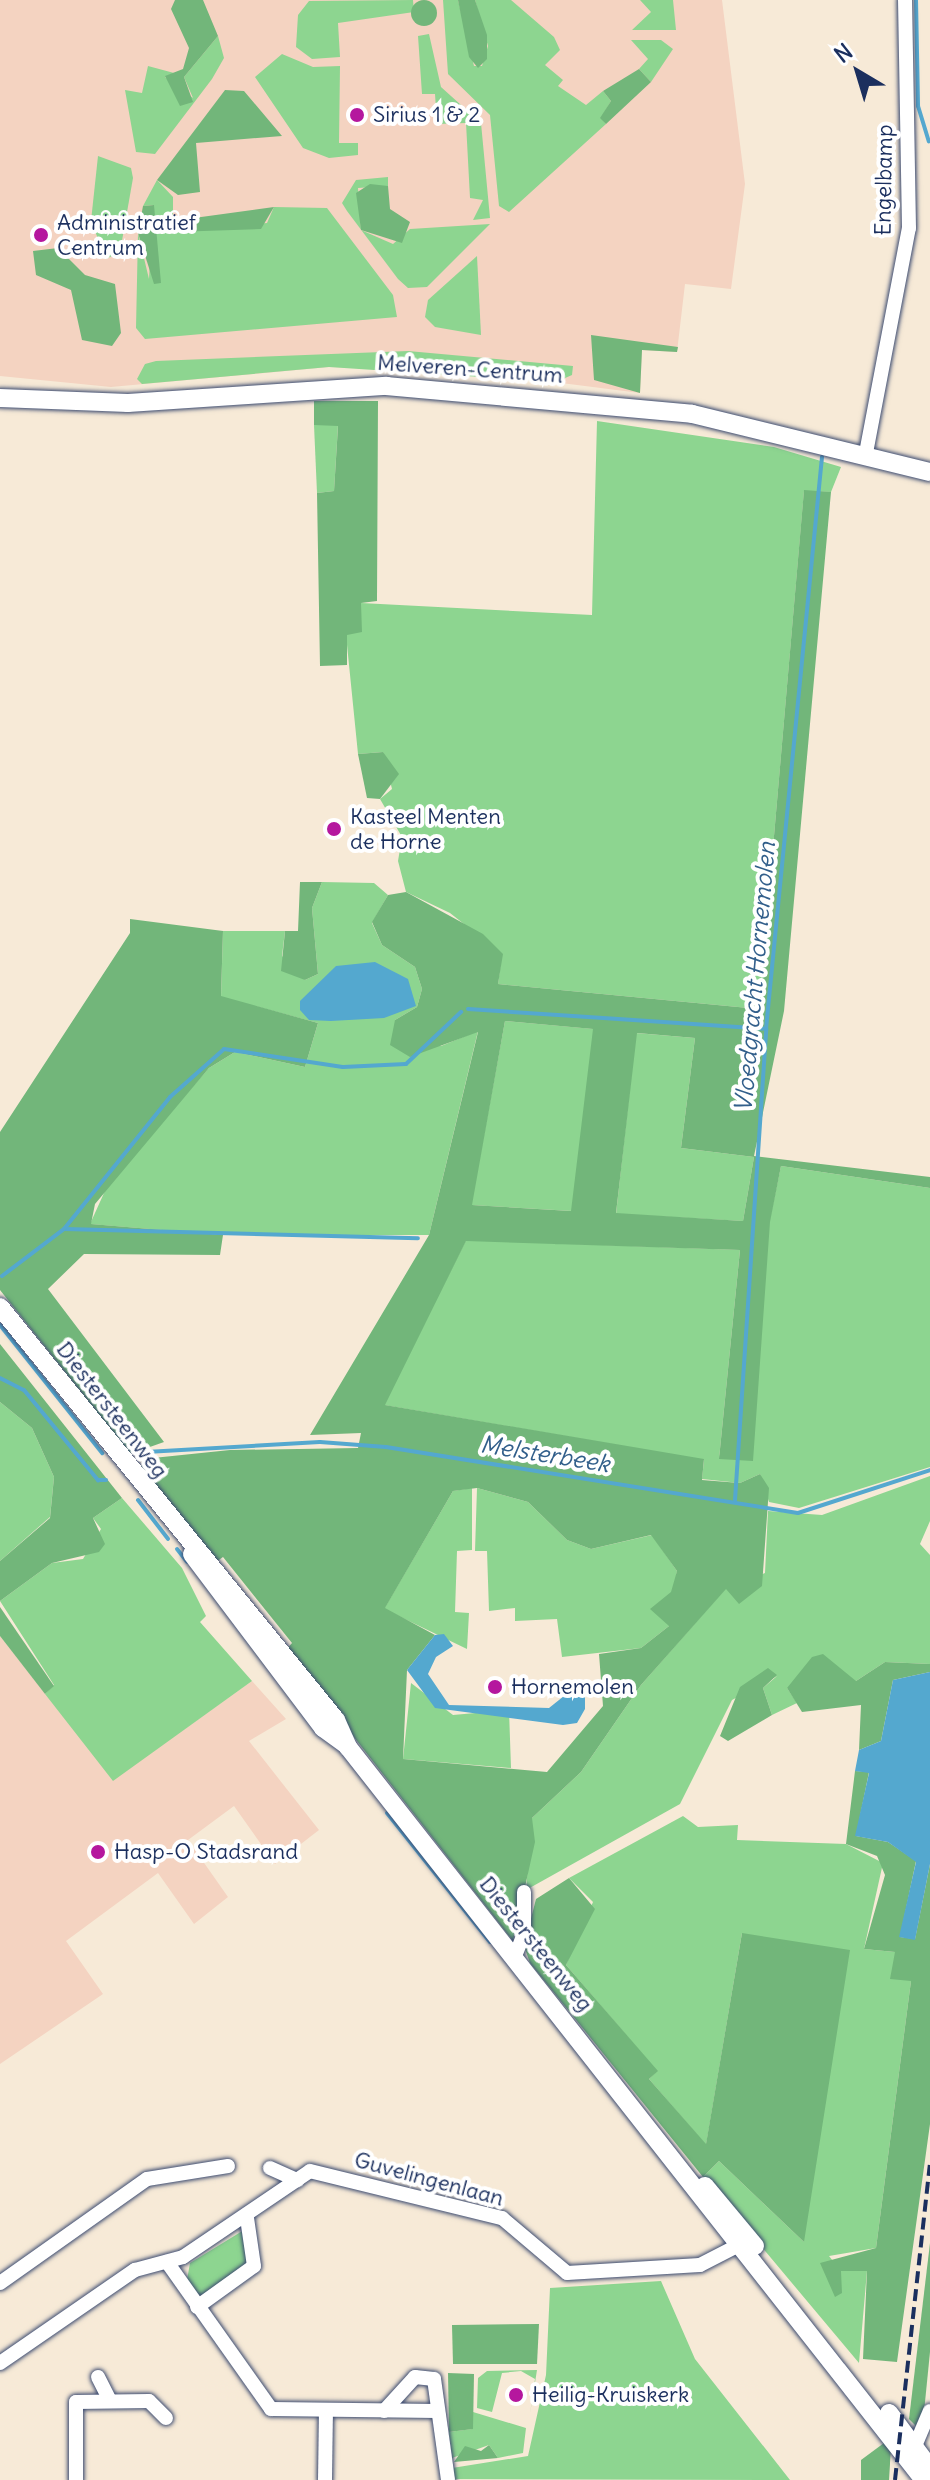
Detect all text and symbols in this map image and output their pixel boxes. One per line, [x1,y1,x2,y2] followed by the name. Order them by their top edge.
[818,32,898,112] north arrow
[829,37,858,69] text: N
[373,102,480,128] place label: Sirius 1 & 2
[348,106,366,124] marker: Sirius 1 & 2
[870,124,898,236] street label: Engelbamp
[57,209,196,260] place label: Administratief Centrum
[32,226,50,244] marker: Administratief Centrum
[376,349,564,389] street label: Melveren-Centrum
[350,803,501,854] place label: Kasteel Menten de Horne
[325,820,343,838] marker: Kasteel Menten de Horne
[729,841,781,1113] water label: Vloedgracht Hornemolen
[51,1337,173,1483] street label: Diestersteenweg
[478,1430,612,1478] water label: Melsterbeek
[511,1674,634,1700] place label: Hornemolen
[486,1678,504,1696] marker: Hornemolen
[114,1839,298,1865] place label: Hasp-O Stadsrand
[89,1843,107,1861] marker: Hasp-O Stadsrand
[474,1871,598,2017] street label: Diestersteenweg
[351,2146,507,2212] street label: Guvelingenlaan
[532,2382,689,2408] place label: Heilig-Kruiskerk
[507,2386,525,2404] marker: Heilig-Kruiskerk

